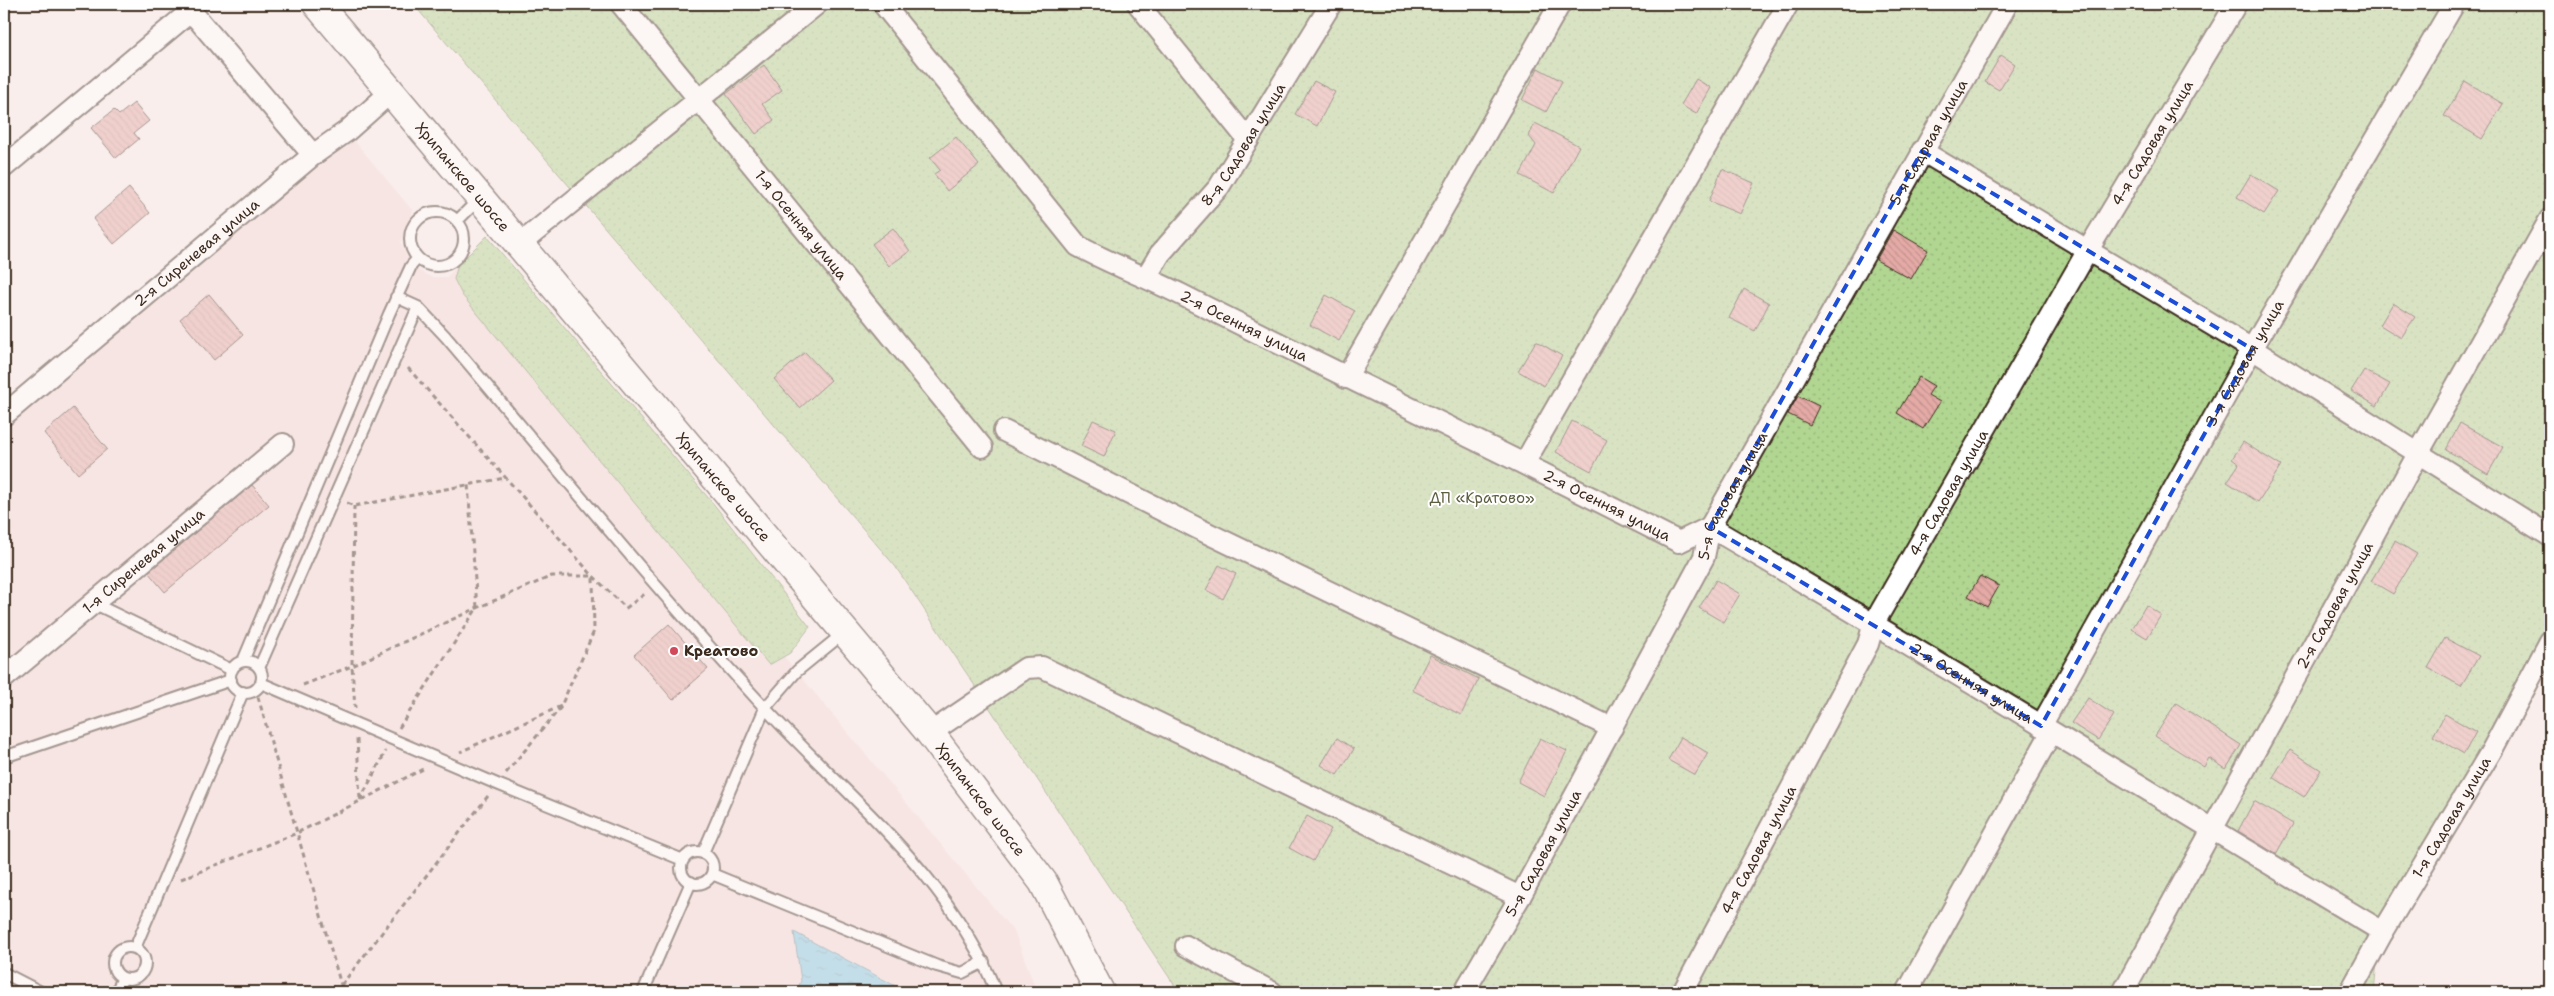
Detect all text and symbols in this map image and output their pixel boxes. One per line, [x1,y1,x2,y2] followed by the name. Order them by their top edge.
[1885,75,1973,209] street label: 5-я Садовая улица
[2107,76,2198,209] street label: 4-я Садовая улица
[1197,79,1291,211] street label: 8-я Садовая улица
[411,118,514,236] street label: Хрипанское шоссе
[750,166,852,285] street label: 1-я Осенняя улица
[130,194,264,311] street label: 2-я Сиреневая улица
[1177,286,1312,366] street label: 2-я Осенняя улица
[2201,296,2289,430] street label: 3-я Садовая улица
[1904,425,1993,560] street label: 4-я Садовая улица
[1694,427,1773,562] street label: 5-я Садовая улица
[671,428,775,546] street label: Хрипанское шоссе
[1540,465,1675,546] street label: 2-я Осенняя улица
[1430,488,1534,508] park label: ДП «Кратово»
[78,503,209,618] street label: 1-я Сиреневая улица
[2292,538,2378,672] street label: 2-я Садовая улица
[1907,638,2037,728] street label: 2-я Осенняя улица
[684,641,759,661] place label: Креатово
[668,645,680,657] marker: Креатово
[931,739,1030,860] street label: Хрипанское шоссе
[2408,752,2496,882] street label: 1-я Садовая улица
[1716,781,1801,918] street label: 4-я Садовая улица
[1501,786,1586,920] street label: 5-я Садовая улица

